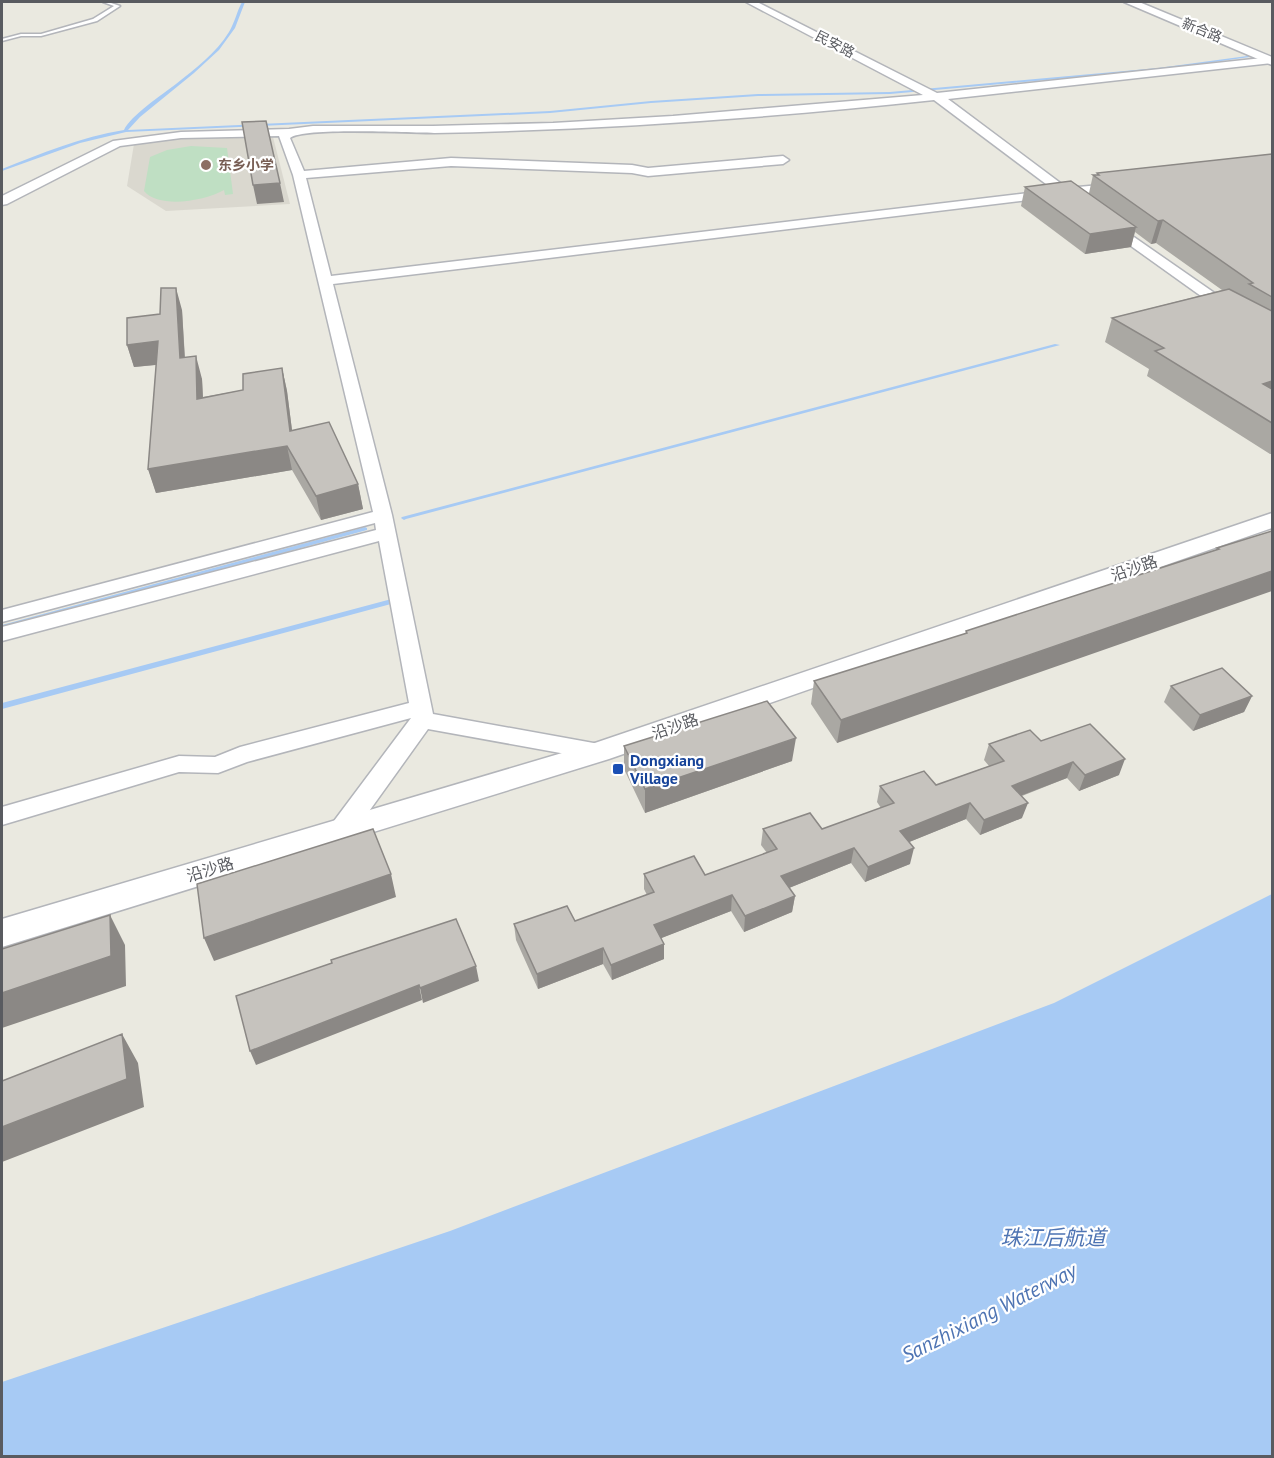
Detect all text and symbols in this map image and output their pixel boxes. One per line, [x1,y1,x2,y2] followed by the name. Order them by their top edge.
[1179,14,1225,46] street label: 新合路
[812,26,858,62] street label: 民安路
[218,156,274,174] place label: 东乡小学
[199,158,213,172] marker: 东乡小学
[1108,551,1160,585] street label: 沿沙路
[649,709,701,743] street label: 沿沙路
[629,750,704,788] place label: Dongxiang Village
[611,762,625,776] marker: Dongxiang Village
[184,852,236,886] street label: 沿沙路
[1001,1224,1108,1251] water label: 珠江后航道
[897,1256,1083,1368] water label: Sanzhixiang Waterway

